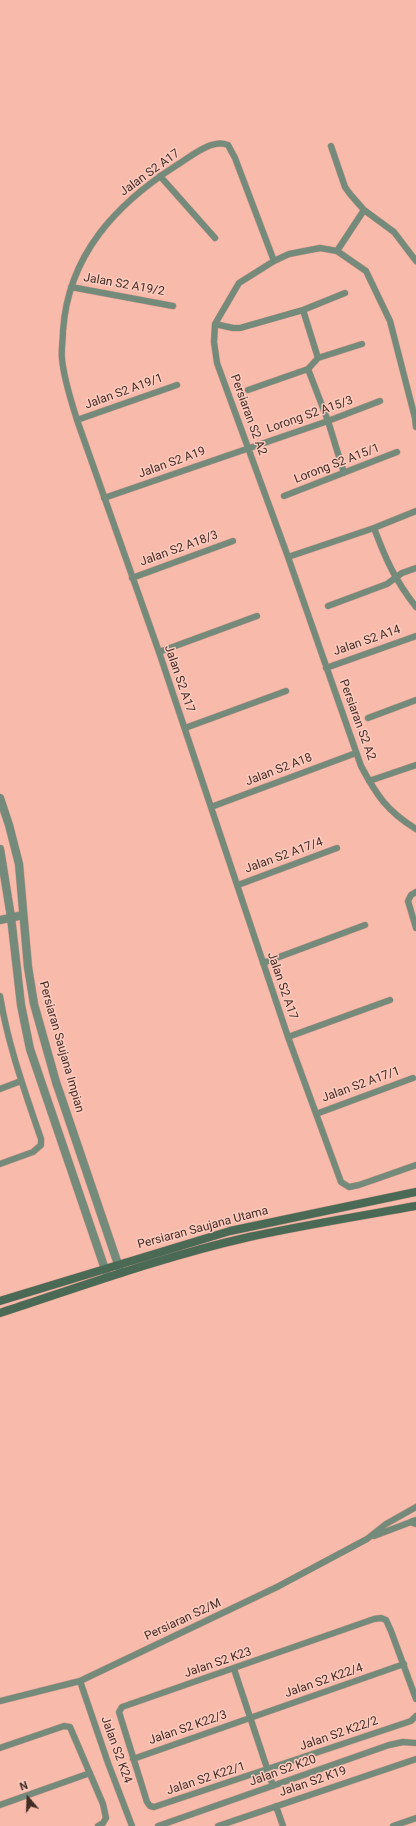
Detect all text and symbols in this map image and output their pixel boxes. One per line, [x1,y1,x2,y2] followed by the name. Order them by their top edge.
[117,146,183,200] street label: Jalan S2 A17
[82,271,166,299] street label: Jalan S2 A19/2
[83,371,165,413] street label: Jalan S2 A19/1
[227,373,269,457] street label: Persiaran S2 A2
[265,393,355,437] street label: Lorong S2 A15/3
[292,441,382,487] street label: Lorong S2 A15/1
[136,444,208,482] street label: Jalan S2 A19
[138,528,220,570] street label: Jalan S2 A18/3
[331,623,403,659] street label: Jalan S2 A14
[161,643,197,715] street label: Jalan S2 A17
[336,678,378,762] street label: Persiaran S2 A2
[244,751,314,789] street label: Jalan S2 A18
[243,835,325,877] street label: Jalan S2 A17/4
[264,950,300,1022] street label: Jalan S2 A17
[35,980,87,1114] street label: Persiaran Saujana Impian
[320,1064,402,1106] street label: Jalan S2 A17/1
[136,1204,270,1252] street label: Persiaran Saujana Utama
[142,1596,224,1644] street label: Persiaran S2/M
[183,1645,253,1681] street label: Jalan S2 K23
[283,1661,365,1701] street label: Jalan S2 K22/4
[147,1708,229,1748] street label: Jalan S2 K22/3
[298,1714,380,1754] street label: Jalan S2 K22/2
[97,1715,135,1785] street label: Jalan S2 K24
[248,1752,318,1790] street label: Jalan S2 K20
[165,1760,247,1798] street label: Jalan S2 K22/1
[278,1764,348,1800] street label: Jalan S2 K19
[8,1778,48,1818] north arrow
[18,1779,30,1794] text: N

